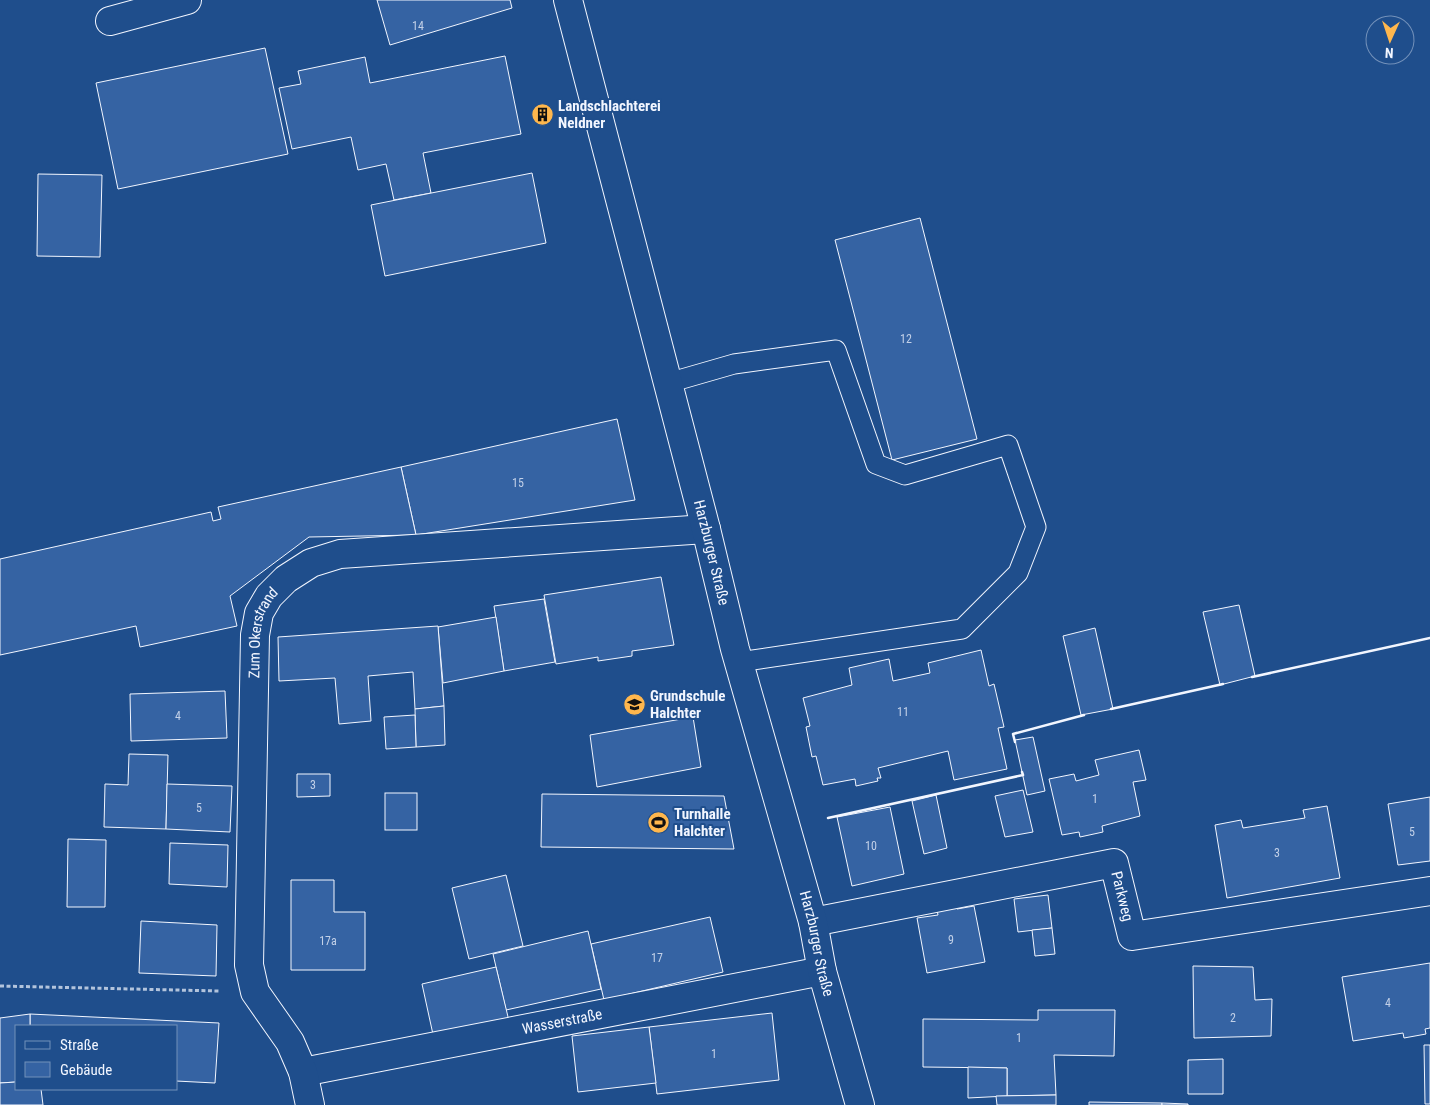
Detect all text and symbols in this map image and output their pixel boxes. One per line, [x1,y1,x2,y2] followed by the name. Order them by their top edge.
[1365,15,1415,65] north arrow
[412,19,424,33] house number: 14
[1385,45,1394,61] text: N
[558,97,661,132] place label: Landschlachterei Neldner
[530,103,554,127] building icon: Landschlachterei Neldner
[900,332,912,346] house number: 12
[512,476,524,490] house number: 15
[690,498,733,607] street label: Harzburger Straße
[245,583,282,679] street label: Zum Okerstrand
[650,687,725,722] place label: Grundschule Halchter
[622,693,646,717] school or university icon: Grundschule Halchter
[897,705,909,719] house number: 11
[175,709,181,723] house number: 4
[310,778,316,792] house number: 3
[1092,792,1098,806] house number: 1
[196,801,202,815] house number: 5
[674,805,731,840] place label: Turnhalle Halchter
[646,811,670,835] sports icon: Turnhalle Halchter
[1409,825,1415,839] house number: 5
[865,839,877,853] house number: 10
[1274,846,1280,860] house number: 3
[1107,869,1137,923] street label: Parkweg
[796,889,838,998] street label: Harzburger Straße
[948,933,954,947] house number: 9
[319,934,337,948] house number: 17a
[651,951,663,965] house number: 17
[1385,996,1391,1010] house number: 4
[521,1005,604,1038] street label: Wasserstraße
[1230,1011,1236,1025] house number: 2
[15,1025,178,1090] legend
[1016,1031,1022,1045] house number: 1
[60,1036,99,1054] text: Straße
[711,1047,717,1061] house number: 1
[60,1061,112,1079] text: Gebäude

